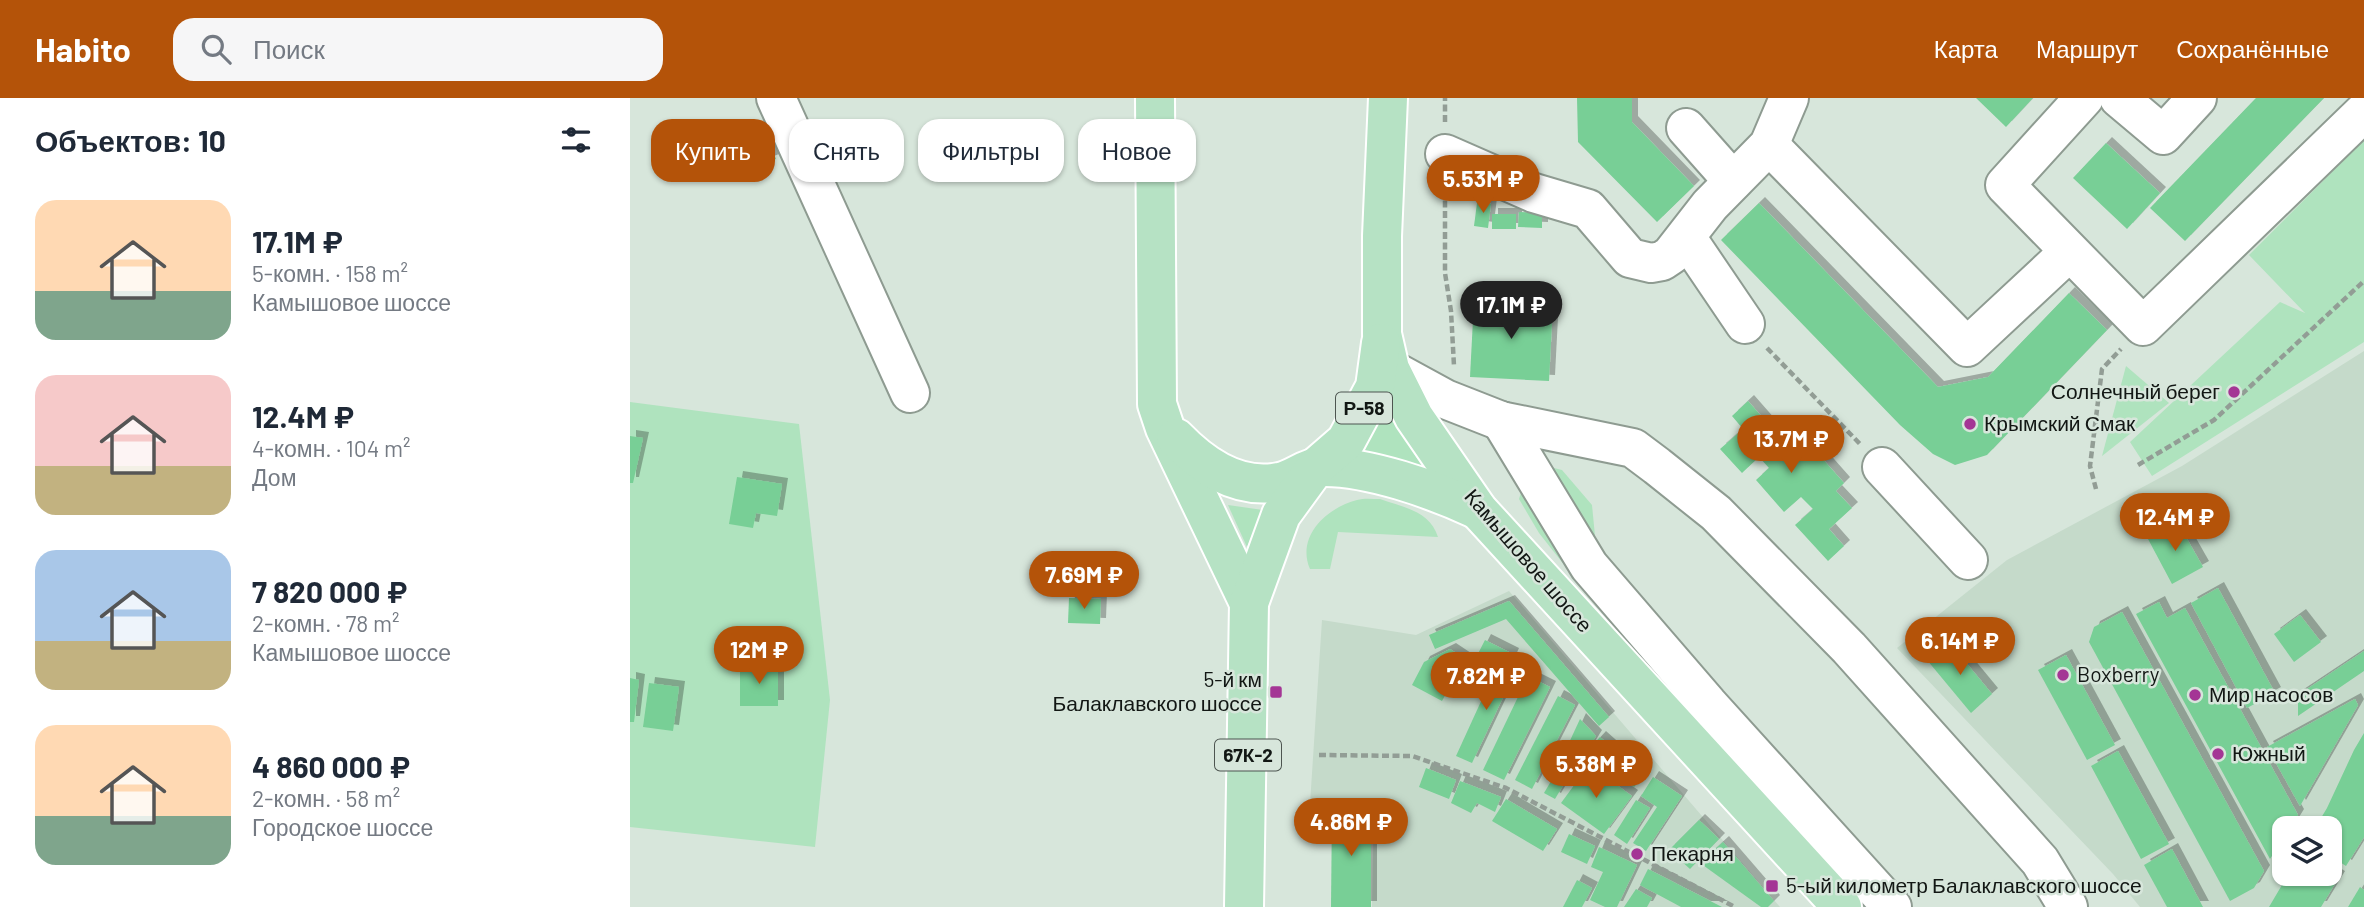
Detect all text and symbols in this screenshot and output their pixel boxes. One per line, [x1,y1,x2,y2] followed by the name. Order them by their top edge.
[173,18,663,81] search box
[35,29,131,69] text: Habito
[197,30,235,68] icon: search
[253,33,325,64] text: Поиск
[1934,34,1998,63] text: Карта
[2036,34,2138,63] text: Маршрут
[2176,34,2329,63] text: Сохранённые
[651,119,775,182] chip: Купить
[789,119,904,182] chip: Снять
[918,119,1064,182] chip: Фильтры
[1078,119,1196,182] chip: Новое
[557,121,595,159] icon: filters
[35,122,226,158] text: Объектов: 10
[1418,156,1548,215] pin: 5.53M ₽
[1443,164,1523,192] text: 5.53M ₽
[252,223,343,259] text: 17.1M ₽
[91,228,175,312] icon: home
[252,259,408,287] text: 5-комн. · 158 m²
[1446,282,1576,341] pin: 17.1M ₽
[252,288,451,316] text: Камышовое шоссе
[1476,290,1546,318] text: 17.1M ₽
[2051,378,2220,403] place label: Солнечный берег
[2226,384,2242,400] marker: Солнечный берег
[1336,392,1392,424] road number: Р-58
[252,398,354,434] text: 12.4M ₽
[91,403,175,487] icon: home
[1984,410,2136,435] place label: Крымский Смак
[1726,416,1856,475] pin: 13.7M ₽
[1962,416,1978,432] marker: Крымский Смак
[1753,424,1829,452] text: 13.7M ₽
[252,434,411,462] text: 4-комн. · 104 m²
[252,463,296,491] text: Дом
[1460,483,1598,637] street label: Камышовое шоссе
[2110,494,2240,553] pin: 12.4M ₽
[2136,502,2214,530] text: 12.4M ₽
[1019,552,1149,611] pin: 7.69M ₽
[1045,560,1123,588] text: 7.69M ₽
[252,573,407,609] text: 7 820 000 ₽
[91,578,175,662] icon: home
[252,609,399,637] text: 2-комн. · 78 m²
[1895,618,2025,677] pin: 6.14M ₽
[710,626,808,686] pin: 12M ₽
[1921,626,1999,654] text: 6.14M ₽
[730,635,788,663] text: 12M ₽
[252,638,451,666] text: Камышовое шоссе
[1421,652,1551,712] pin: 7.82M ₽
[1447,661,1525,689] text: 7.82M ₽
[2077,661,2160,686] place label: Boxberry
[1052,666,1262,715] place label: 5-й км Балаклавского шоссе
[2055,667,2071,683] marker: Boxberry
[2209,681,2333,706] place label: Мир насосов
[1268,684,1284,700] marker: 5-й км Балаклавского шоссе
[2187,687,2203,703] marker: Мир насосов
[1215,740,1281,770] road number: 67К-2
[1531,740,1661,800] pin: 5.38M ₽
[2232,740,2306,765] place label: Южный
[2210,746,2226,762] marker: Южный
[252,748,410,784] text: 4 860 000 ₽
[1556,749,1636,777] text: 5.38M ₽
[91,753,175,837] icon: home
[252,784,400,812] text: 2-комн. · 58 m²
[1286,798,1416,858] pin: 4.86M ₽
[1310,807,1392,835] text: 4.86M ₽
[252,813,433,841] text: Городское шоссе
[2272,816,2342,886] map controls
[2272,816,2342,886] button: layers
[1651,840,1734,865] place label: Пекарня
[1629,846,1645,862] marker: Пекарня
[1786,872,2142,897] place label: 5-ый километр Балаклавского шоссе
[1764,878,1780,894] marker: 5-ый километр Балаклавского шоссе

